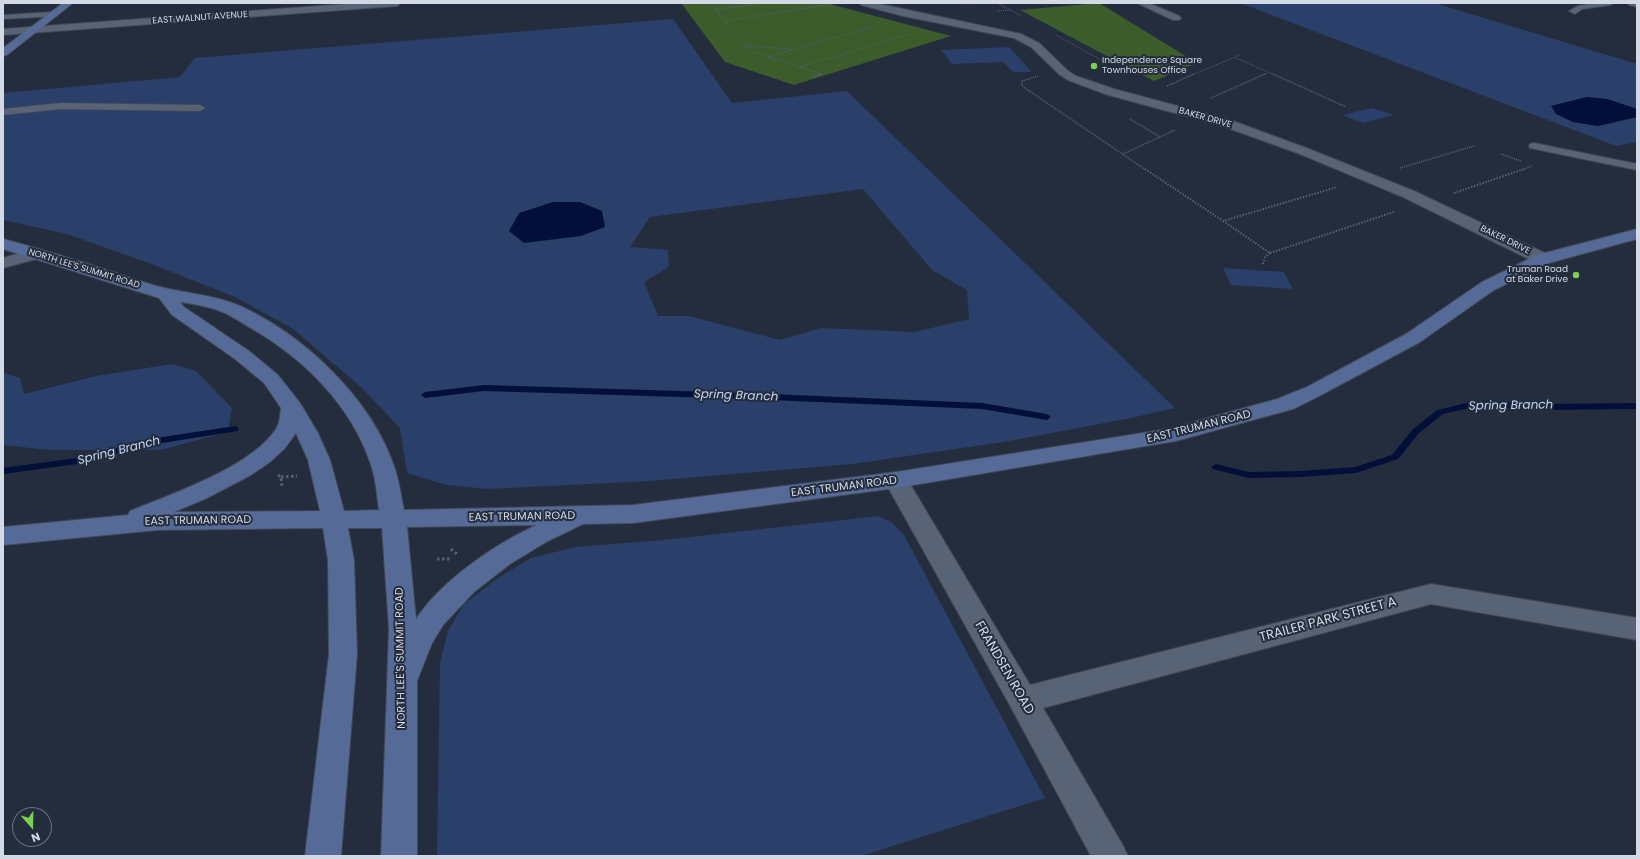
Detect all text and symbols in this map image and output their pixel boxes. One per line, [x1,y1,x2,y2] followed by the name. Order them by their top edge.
[152,9,248,27] street label: EAST WALNUT AVENUE
[1102,56,1202,77] place label: Independence Square Townhouses Office
[1089,61,1099,71] marker: Independence Square Townhouses Office
[1177,105,1233,131] street label: BAKER DRIVE
[1478,223,1532,257] street label: BAKER DRIVE
[27,247,141,291] street label: NORTH LEE'S SUMMIT ROAD
[1506,265,1568,286] place label: Truman Road at Baker Drive
[1571,270,1581,280] marker: Truman Road at Baker Drive
[694,387,778,405] water label: Spring Branch
[1469,398,1553,414] water label: Spring Branch
[1146,408,1252,446] street label: EAST TRUMAN ROAD
[76,434,162,468] water label: Spring Branch
[790,474,898,500] street label: EAST TRUMAN ROAD
[469,509,575,525] street label: EAST TRUMAN ROAD
[145,513,251,529] street label: EAST TRUMAN ROAD
[393,587,409,729] street label: NORTH LEE'S SUMMIT ROAD
[1258,594,1398,646] street label: TRAILER PARK STREET A
[971,619,1037,717] street label: FRANDSEN ROAD
[12,807,52,847] north arrow
[29,828,42,846] text: N

